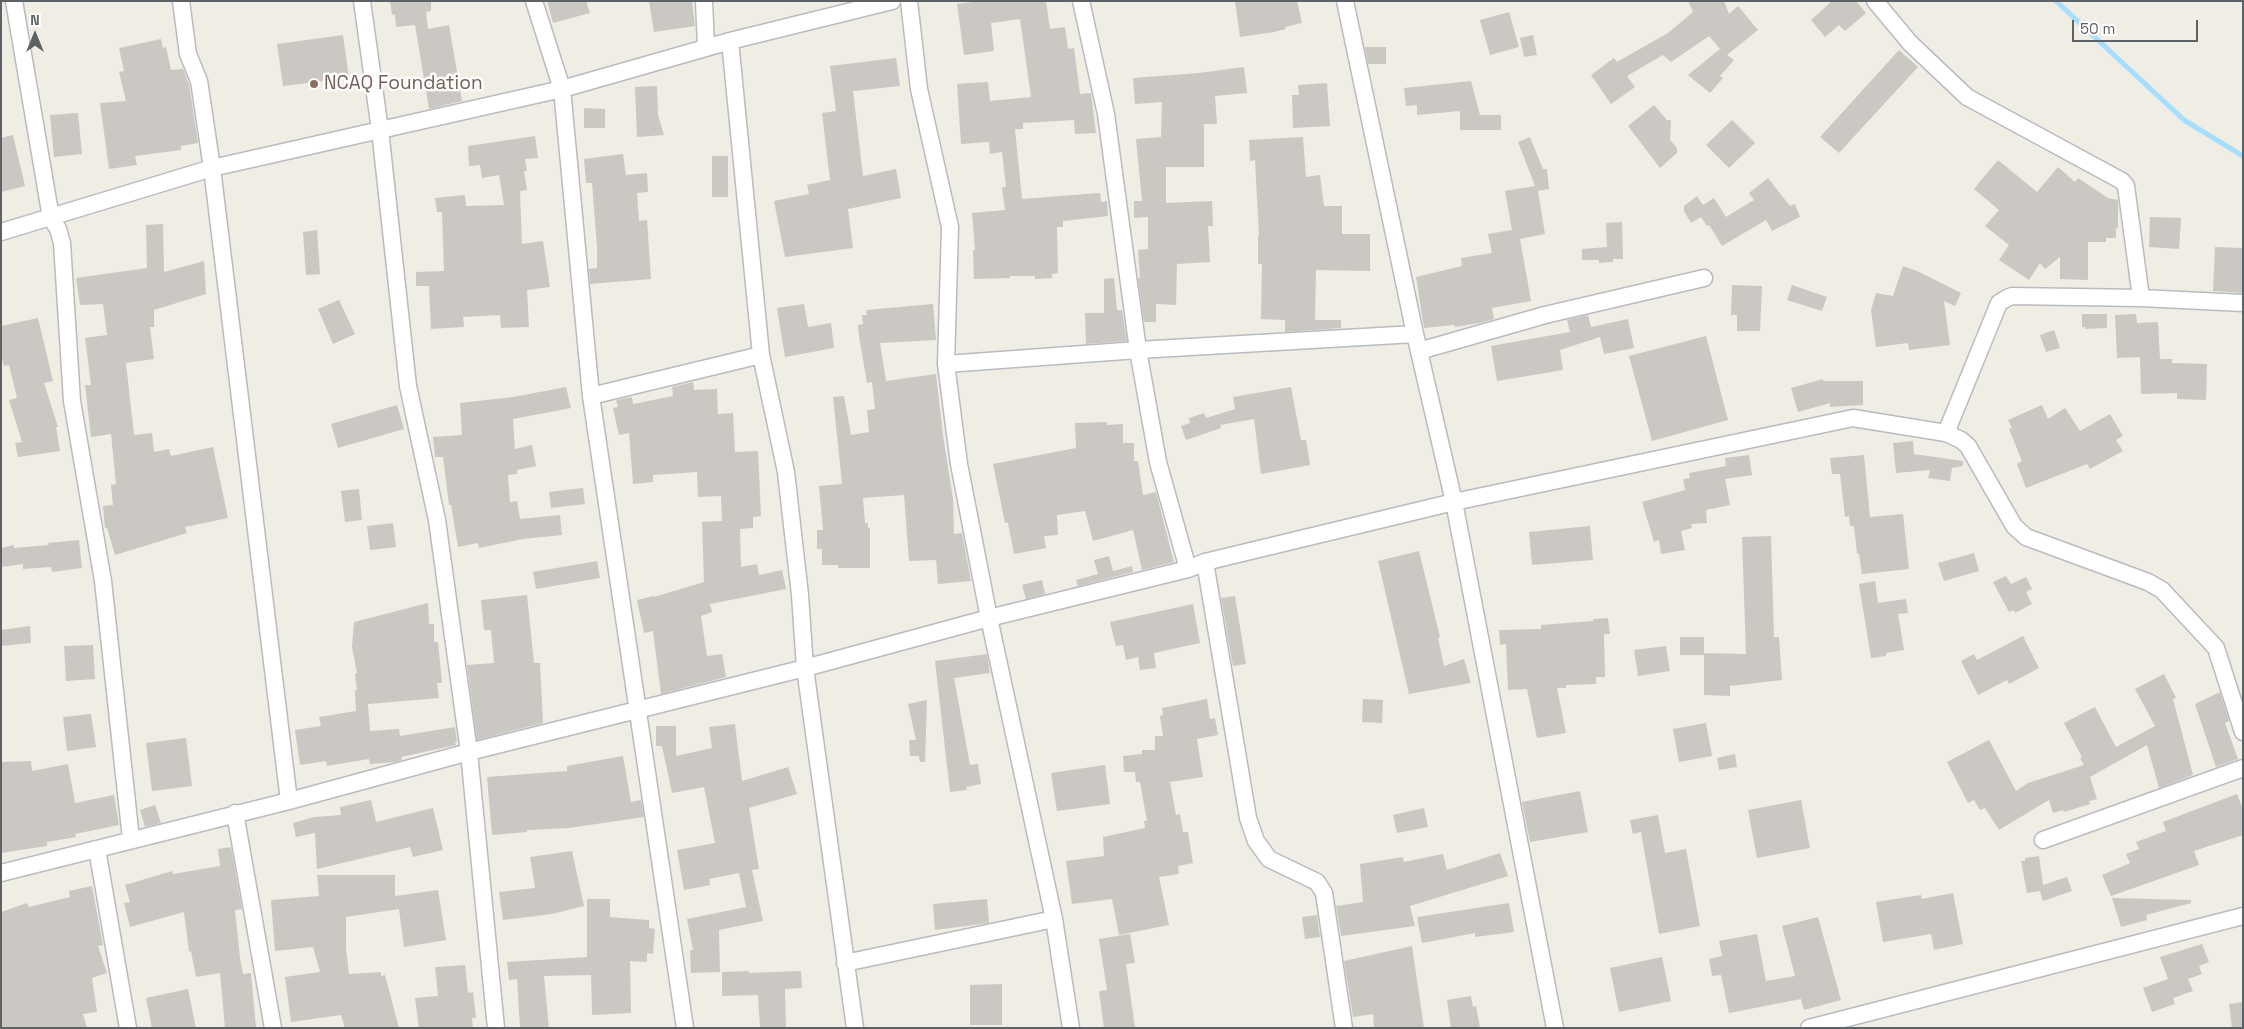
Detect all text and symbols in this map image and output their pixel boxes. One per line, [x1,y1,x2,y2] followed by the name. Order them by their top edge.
[10,10,60,60] north arrow
[2074,10,2200,42] scale bar
[30,11,40,29] text: N
[2080,19,2115,38] text: 50 m
[324,73,483,95] place label: NCAQ Foundation
[308,78,320,90] marker: NCAQ Foundation

